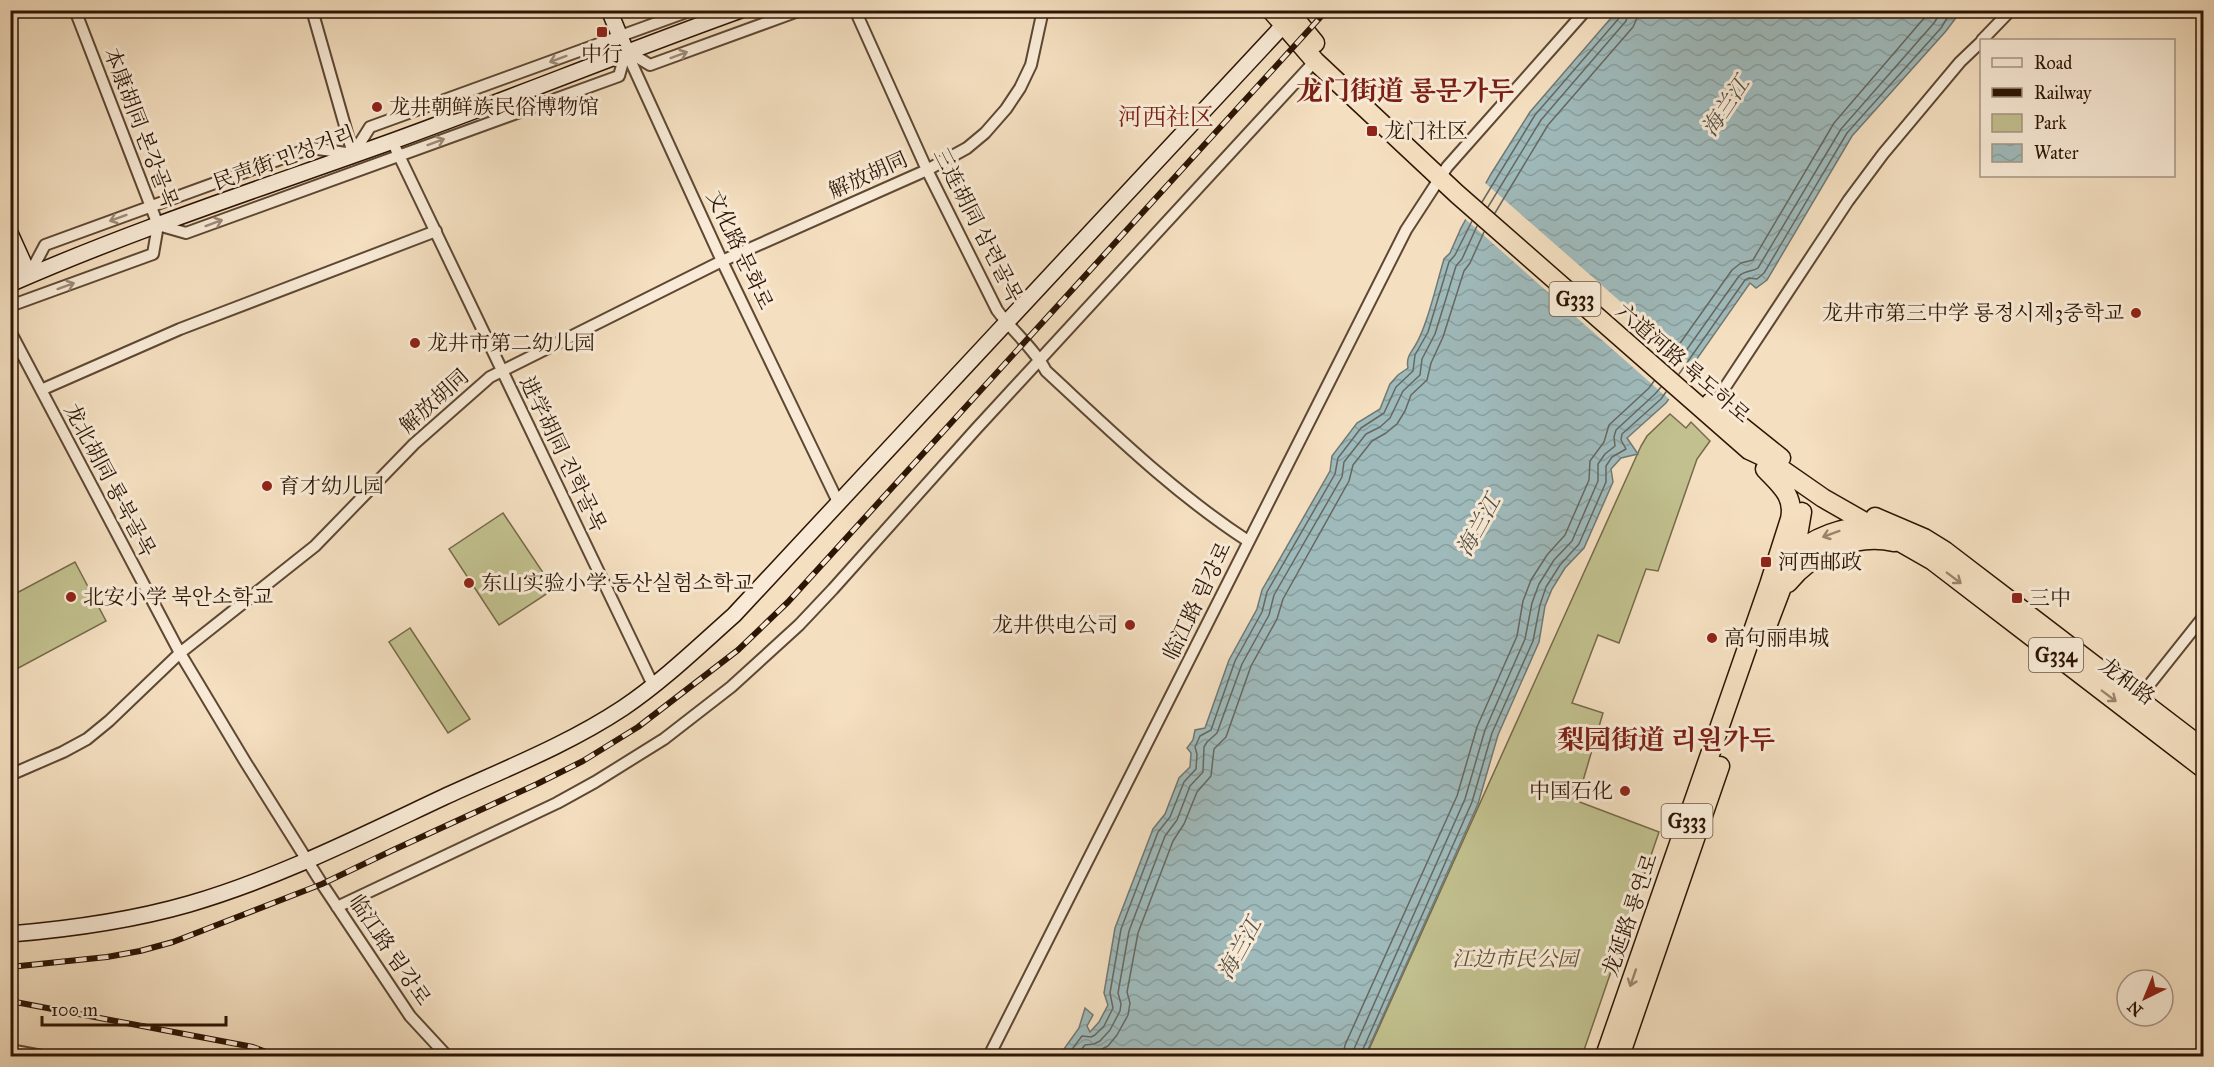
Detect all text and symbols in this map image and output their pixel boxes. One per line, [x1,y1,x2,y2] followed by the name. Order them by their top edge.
[595,25,609,39] marker: 中行
[1980,39,2175,177] legend
[581,41,623,67] place label: 中行
[98,44,184,212] street label: 本康胡同 본강골목
[669,48,688,59] one-way arrow
[2034,52,2072,74] text: Road
[549,54,568,65] one-way arrow
[1696,69,1757,141] water label: 海兰江
[1296,74,1514,107] district label: 龙门街道 룡문가두
[2034,82,2092,104] text: Railway
[389,94,599,120] place label: 龙井朝鲜族民俗博物馆
[370,100,384,114] marker: 龙井朝鲜族民俗博物馆
[1118,102,1214,132] district label: 河西社区
[2034,112,2067,134] text: Park
[1384,118,1468,144] place label: 龙门社区
[210,120,358,196] street label: 民声街 민성거리
[1365,124,1379,138] marker: 龙门社区
[426,136,445,147] one-way arrow
[2034,142,2079,164] text: Water
[928,144,1028,306] street label: 三连胡同 삼련골목
[824,146,912,204] street label: 解放胡同
[701,186,779,314] street label: 文化路 문화로
[110,214,128,225] one-way arrow
[204,217,222,228] one-way arrow
[56,279,74,290] one-way arrow
[1550,282,1600,316] road number: G333
[1610,298,1756,428] street label: 六道河路 륙도하로
[1822,300,2124,326] place label: 龙井市第三中学 룡정시제3중학교
[2129,306,2143,320] marker: 龙井市第三中学 룡정시제3중학교
[427,330,595,356] place label: 龙井市第二幼儿园
[408,336,422,350] marker: 龙井市第二幼儿园
[394,363,474,439] street label: 解放胡同
[514,372,612,536] street label: 进学胡同 진학골목
[59,399,161,561] street label: 龙北胡同 룡북골목
[279,473,384,499] place label: 育才幼儿园
[260,479,274,493] marker: 育才幼儿园
[1451,487,1508,561] water label: 海兰江
[1822,530,1841,541] one-way arrow
[1157,538,1237,664] street label: 临江路 림강로
[1778,549,1862,575] place label: 河西邮政
[1759,555,1773,569] marker: 河西邮政
[481,570,754,596] place label: 东山实验小学 동산실험소학교
[1946,571,1962,584] one-way arrow
[462,576,476,590] marker: 东山实验小学 동산실험소학교
[83,584,273,610] place label: 北安小学 북안소학교
[2029,585,2071,611] place label: 三中
[64,590,78,604] marker: 北安小学 북안소학교
[2010,591,2024,605] marker: 三中
[992,612,1118,638] place label: 龙井供电公司
[1123,618,1137,632] marker: 龙井供电公司
[1724,625,1829,651] place label: 高句丽串城
[1705,631,1719,645] marker: 高句丽串城
[2029,638,2083,672] road number: G334
[2094,652,2160,710] street label: 龙和路
[2101,690,2117,703] one-way arrow
[1557,723,1775,756] district label: 梨园街道 리원가두
[1529,778,1613,804] place label: 中国石化
[1618,784,1632,798] marker: 中国石化
[1662,804,1712,838] road number: G333
[1597,850,1663,980] street label: 龙延路 룡연로
[343,890,437,1010] street label: 临江路 림강로
[1212,910,1269,984] water label: 海兰江
[1452,946,1581,972] park label: 江边市民公园
[1626,968,1637,986] one-way arrow
[2115,968,2175,1028] north arrow
[42,989,226,1027] scale bar
[2123,997,2147,1020] text: N
[51,999,98,1021] text: 100 m

